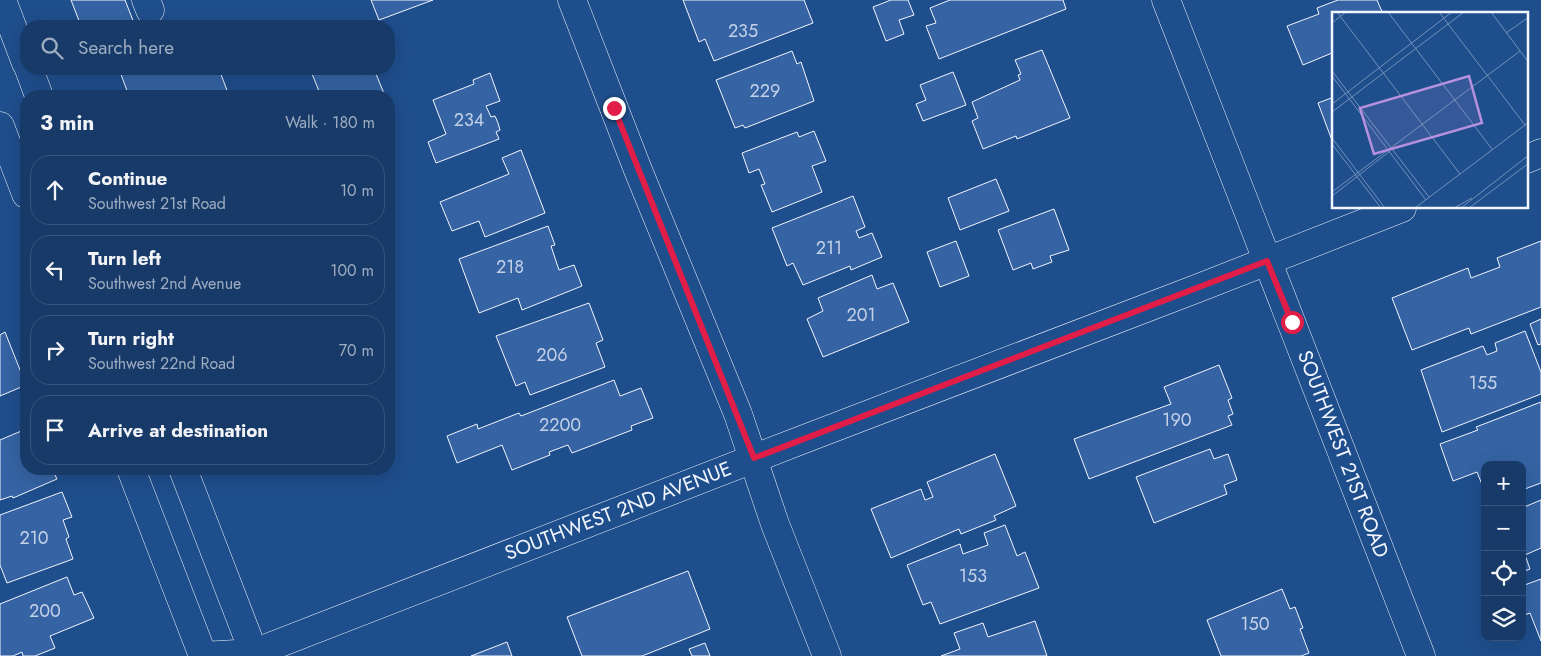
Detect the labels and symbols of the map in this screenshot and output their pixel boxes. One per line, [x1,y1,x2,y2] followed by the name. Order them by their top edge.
[1332,12,1528,209] inset map
[728,18,758,44] house number: 235
[750,78,780,104] house number: 229
[603,97,626,120] route end
[454,107,484,133] house number: 234
[816,235,842,261] house number: 211
[496,254,524,280] house number: 218
[846,302,876,328] house number: 201
[1281,311,1304,334] route start
[536,342,568,368] house number: 206
[1290,346,1396,562] street label: SOUTHWEST 21ST ROAD
[1469,370,1497,396] house number: 155
[1162,407,1192,433] house number: 190
[539,412,581,438] house number: 2200
[500,454,736,568] street label: SOUTHWEST 2ND AVENUE
[19,525,49,551] house number: 210
[959,563,987,589] house number: 153
[29,598,61,624] house number: 200
[1240,611,1270,637] house number: 150

